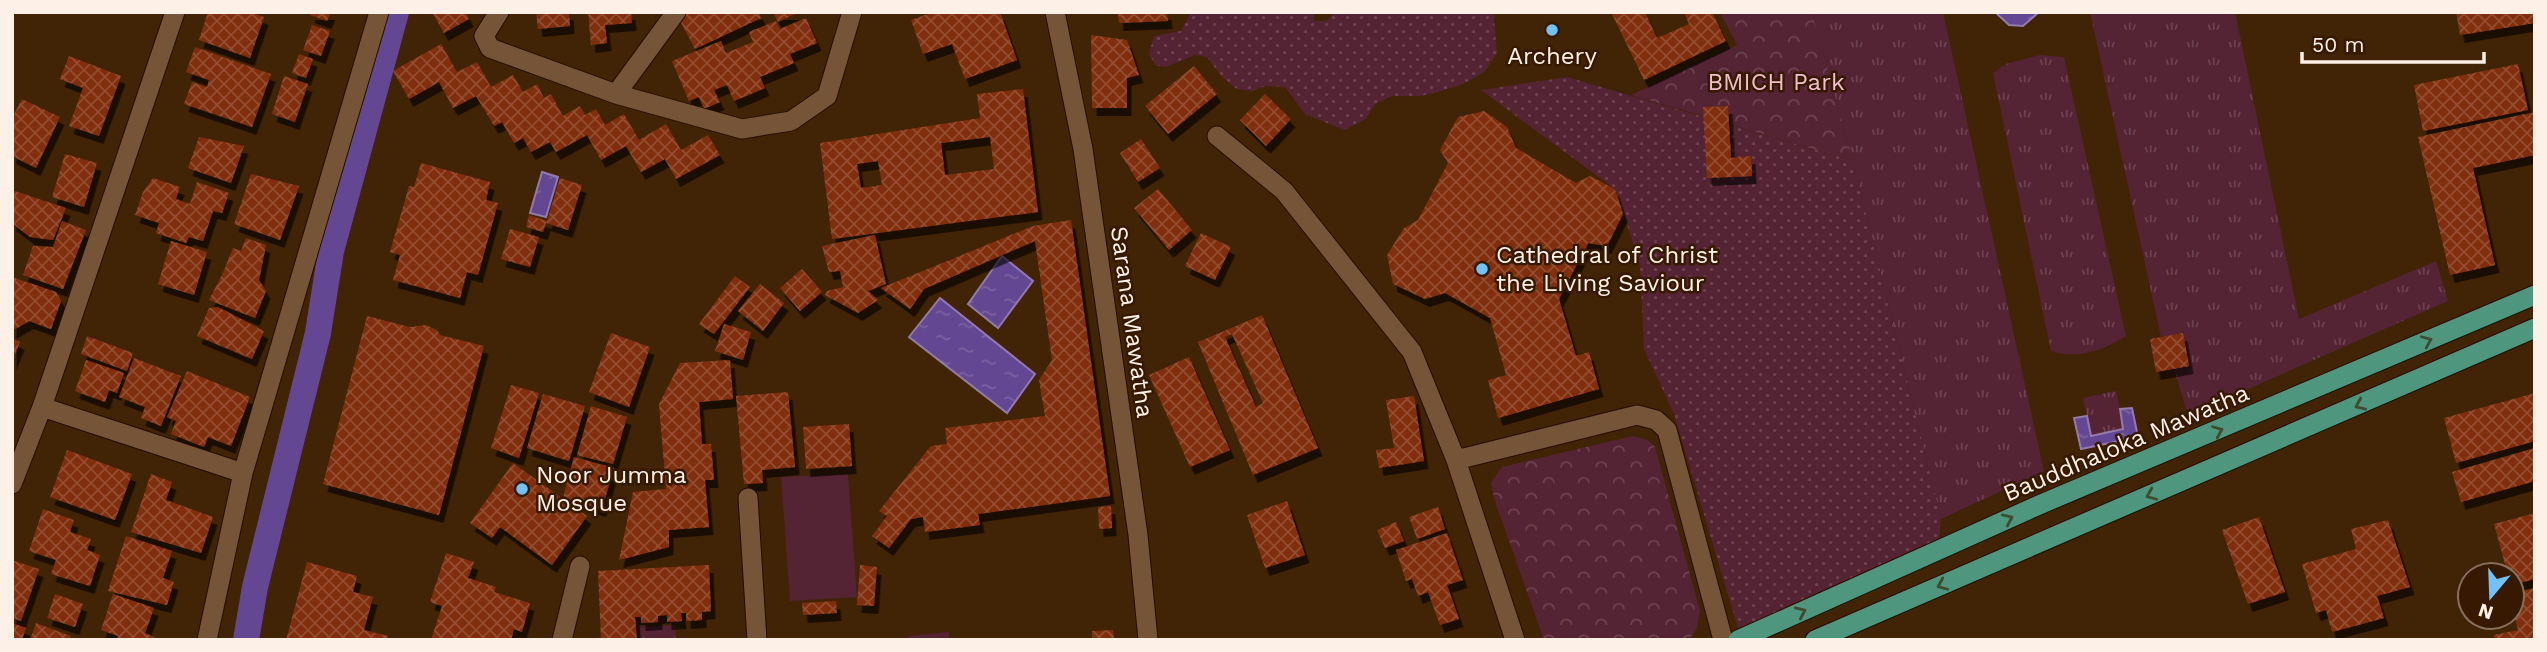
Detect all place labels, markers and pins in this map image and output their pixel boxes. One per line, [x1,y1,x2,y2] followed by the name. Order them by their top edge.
[1544,22,1560,38] marker: Archery
[1507,42,1597,70] place label: Archery
[1496,241,1718,297] place label: Cathedral of Christ the Living Saviour
[1474,261,1490,277] marker: Cathedral of Christ the Living Saviour
[536,461,687,517] place label: Noor Jumma Mosque
[514,481,530,497] marker: Noor Jumma Mosque

